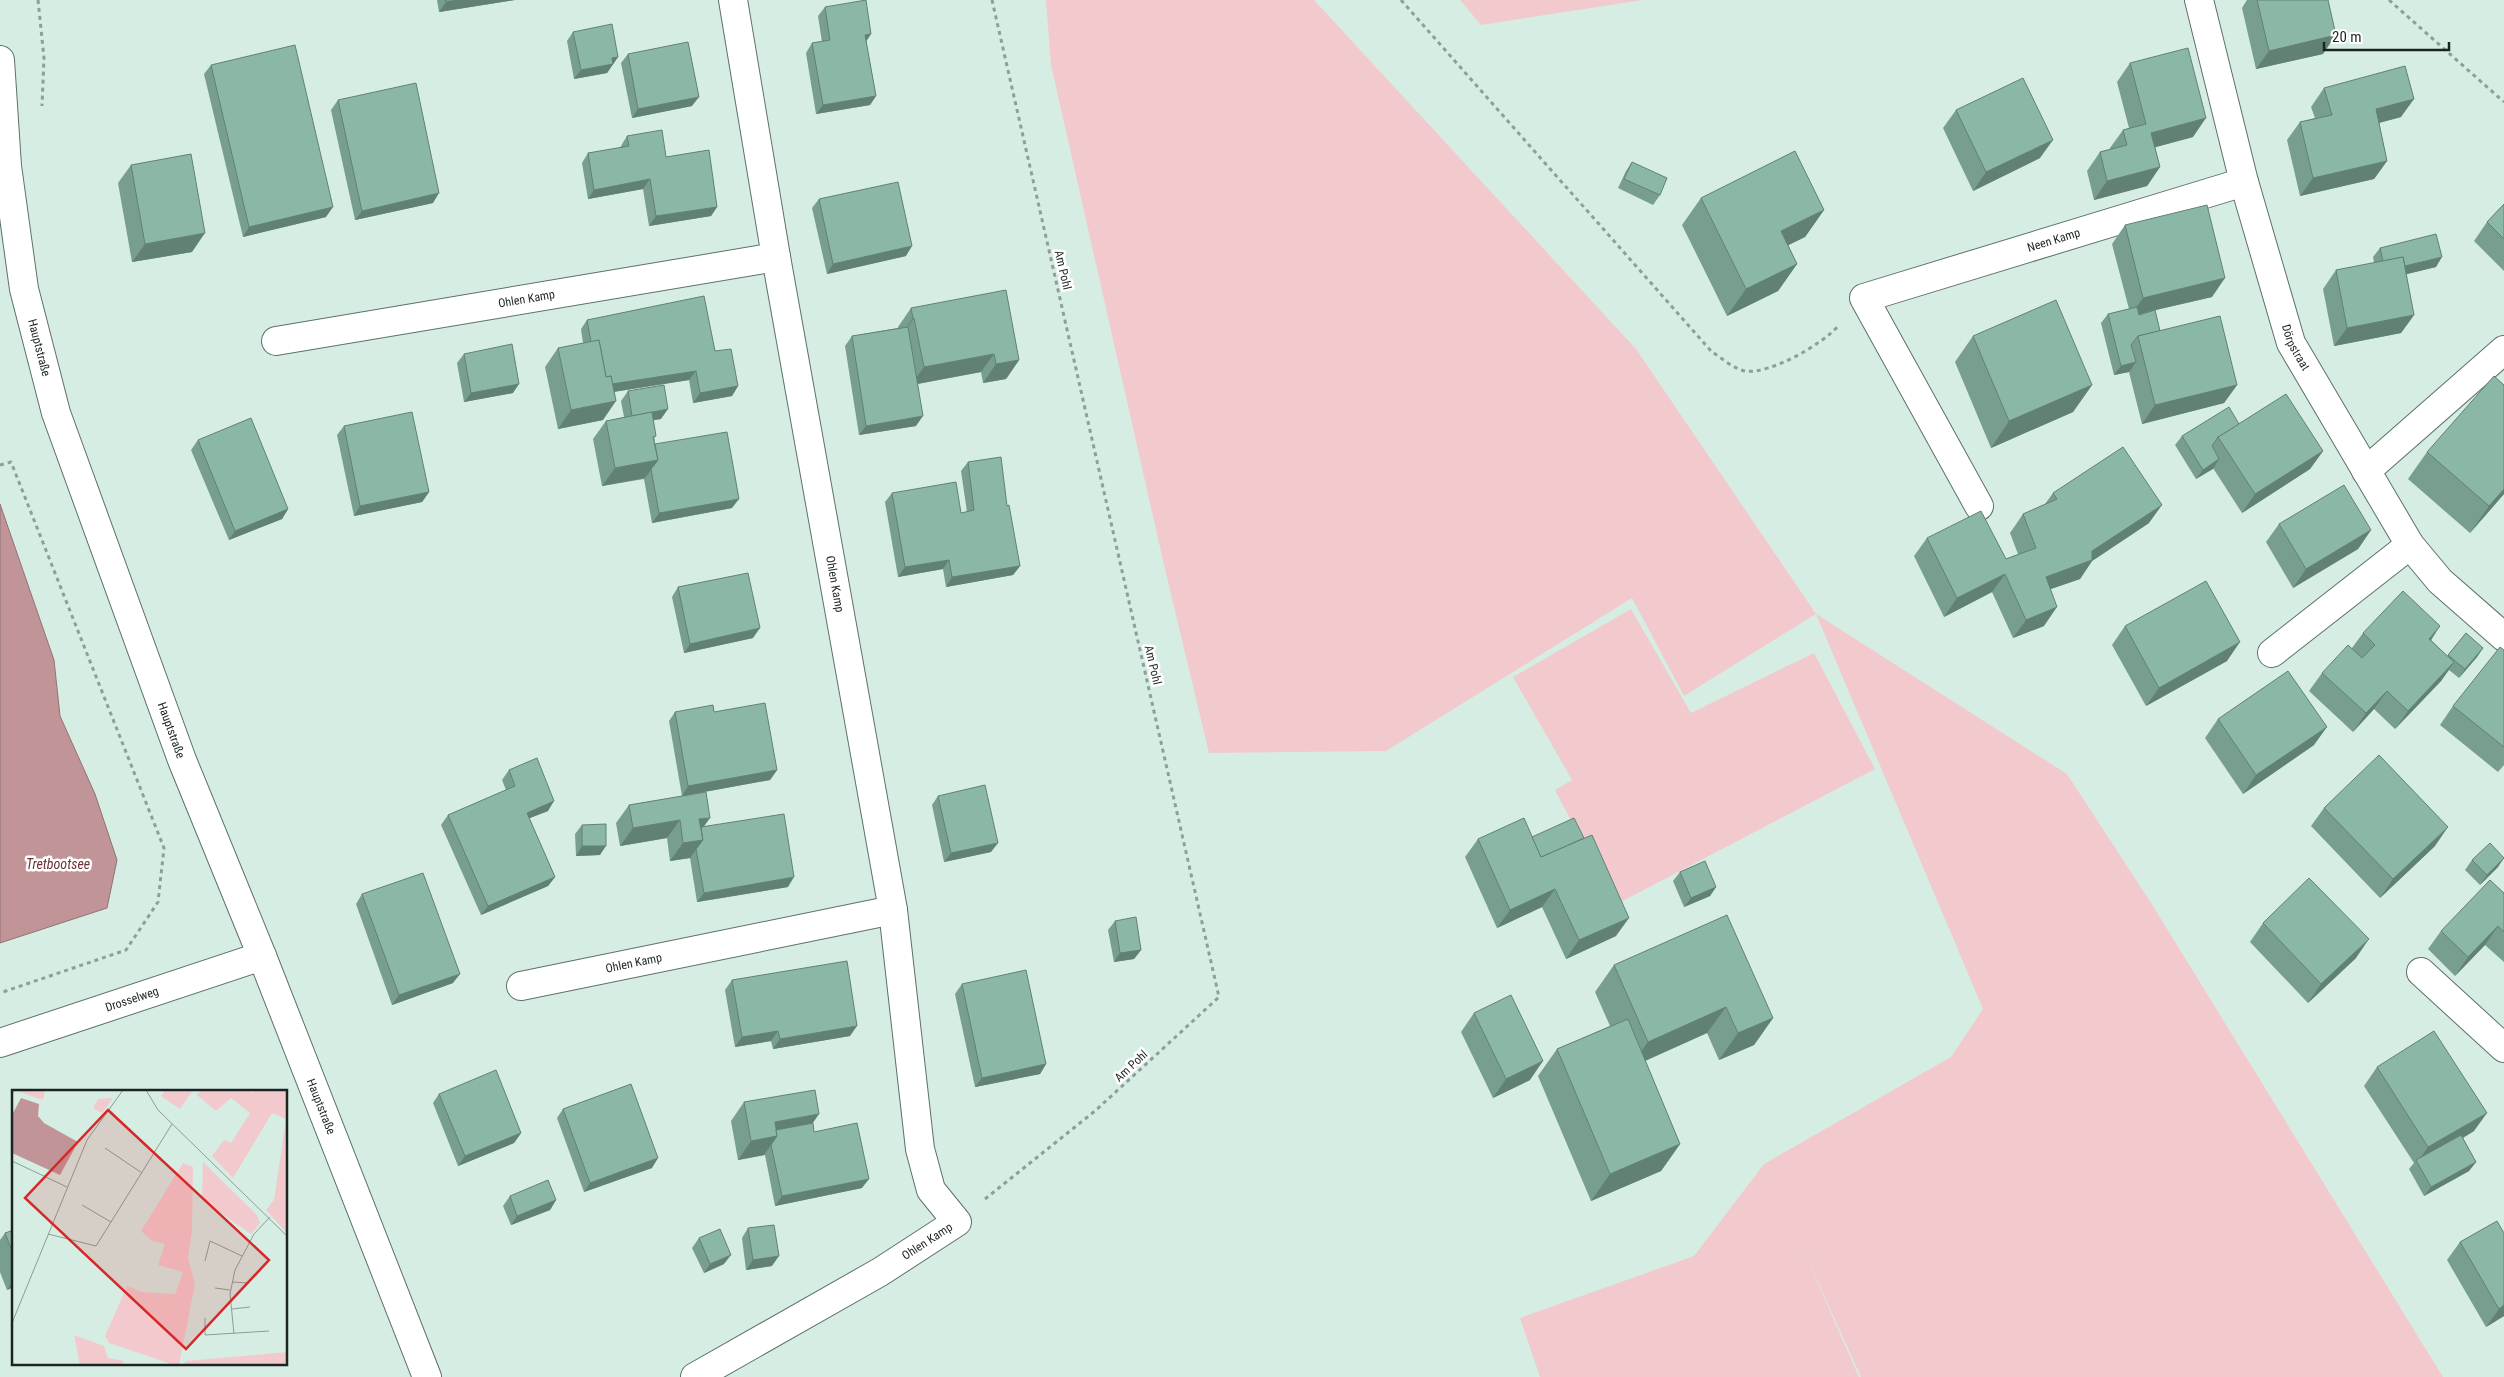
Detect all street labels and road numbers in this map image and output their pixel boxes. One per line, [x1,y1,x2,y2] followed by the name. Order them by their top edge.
[2026,225,2082,255] street label: Neen Kamp
[1052,249,1074,291] street label: Am Pohl
[497,287,556,311] street label: Ohlen Kamp
[25,318,53,378] street label: Hauptstraße
[2279,323,2313,373] street label: Dörpstraat
[823,555,847,613] street label: Ohlen Kamp
[1142,644,1164,686] street label: Am Pohl
[155,700,188,761] street label: Hauptstraße
[604,950,663,976] street label: Ohlen Kamp
[104,984,160,1015] street label: Drosselweg
[1112,1047,1150,1085] street label: Am Pohl
[304,1077,338,1137] street label: Hauptstraße
[899,1220,955,1263] street label: Ohlen Kamp

